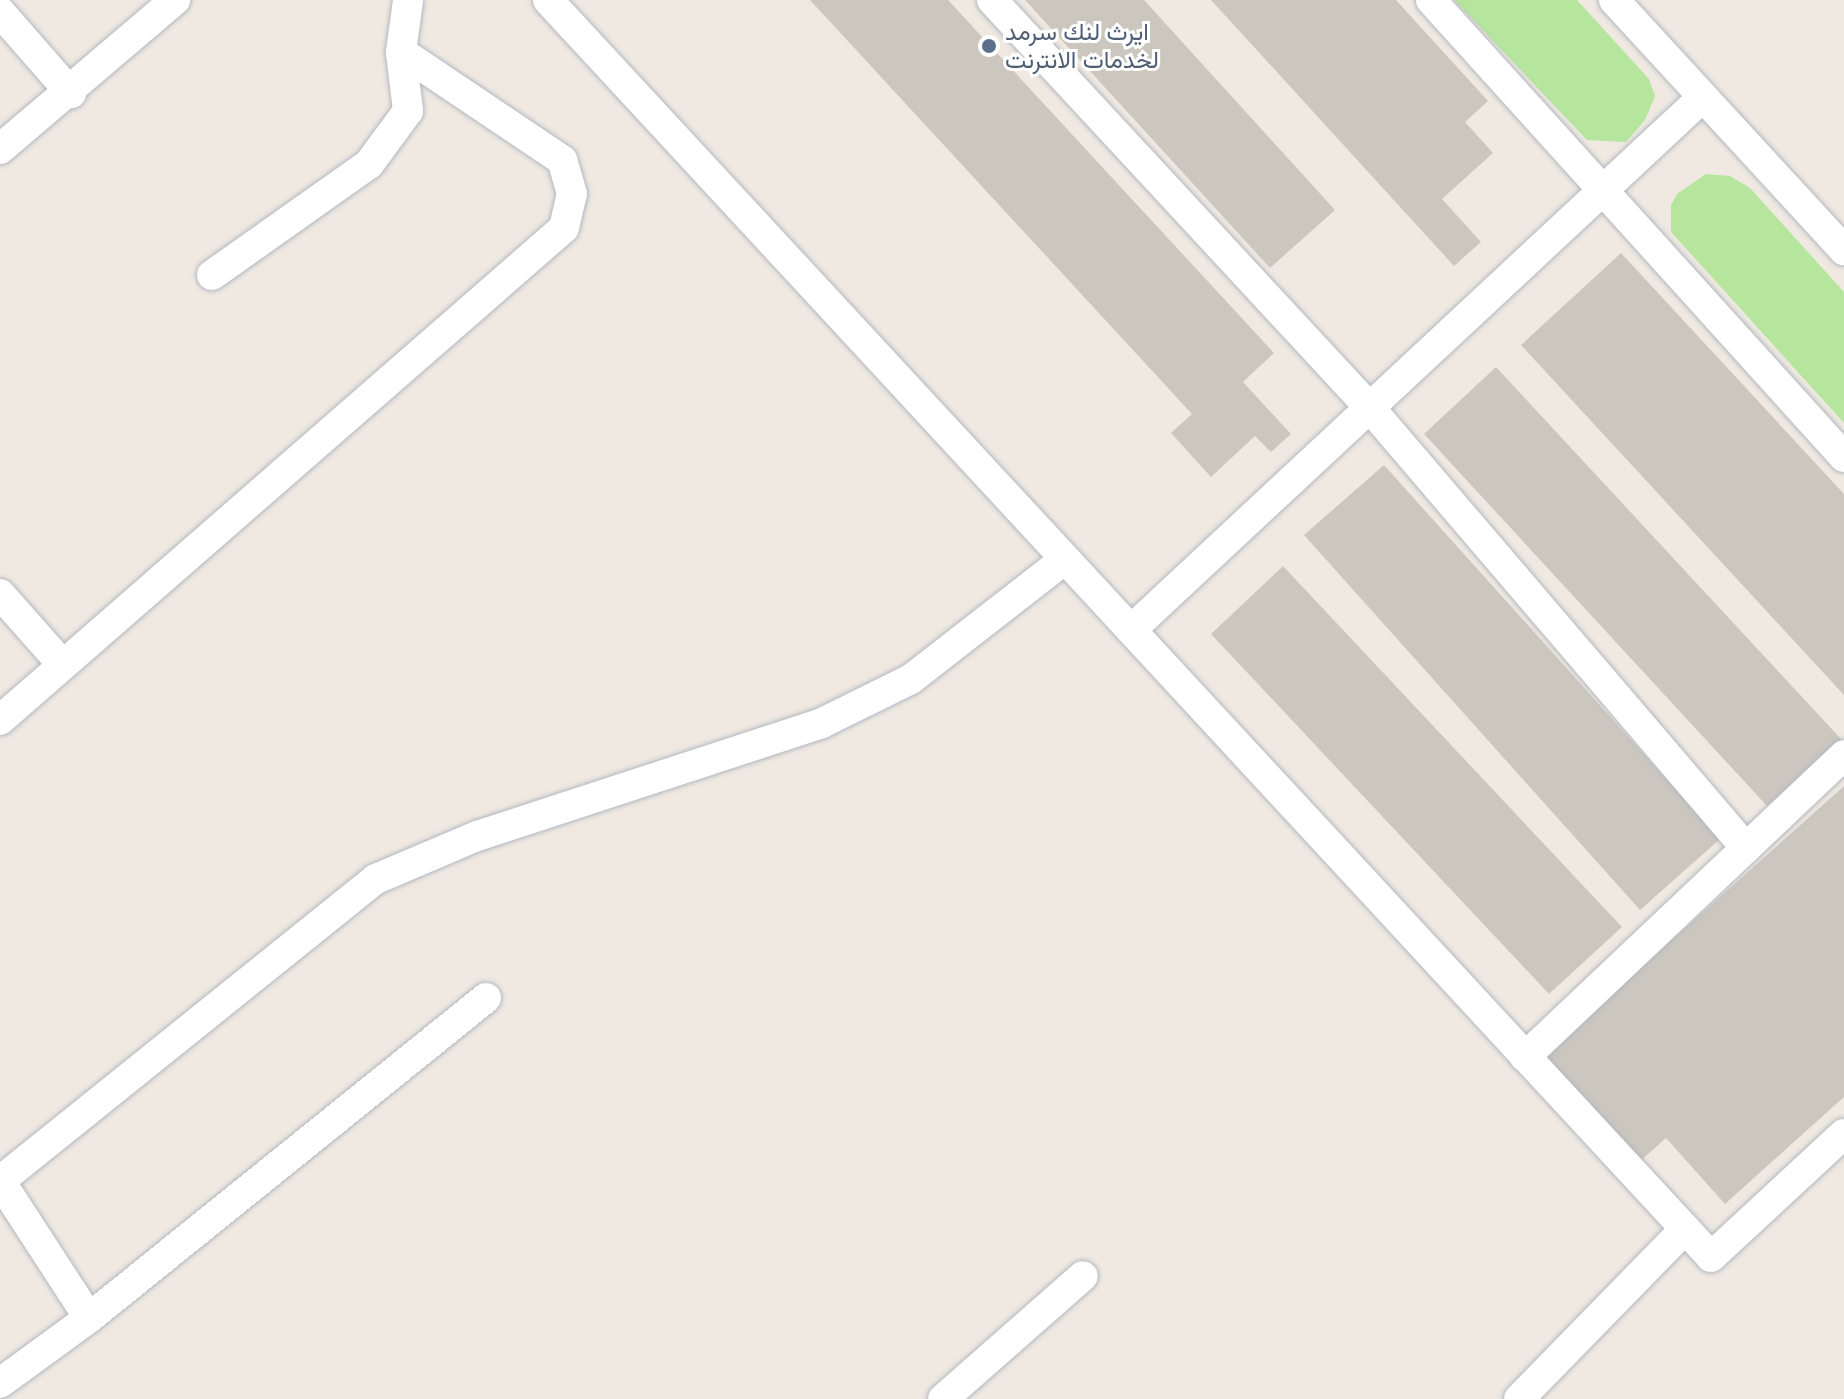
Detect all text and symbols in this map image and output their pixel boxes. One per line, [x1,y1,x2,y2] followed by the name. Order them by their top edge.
[1005,18,1159,74] place label: ايرث لنك سرمد لخدمات الانترنت
[980,37,998,55] marker: ايرث لنك سرمد لخدمات الانترنت

